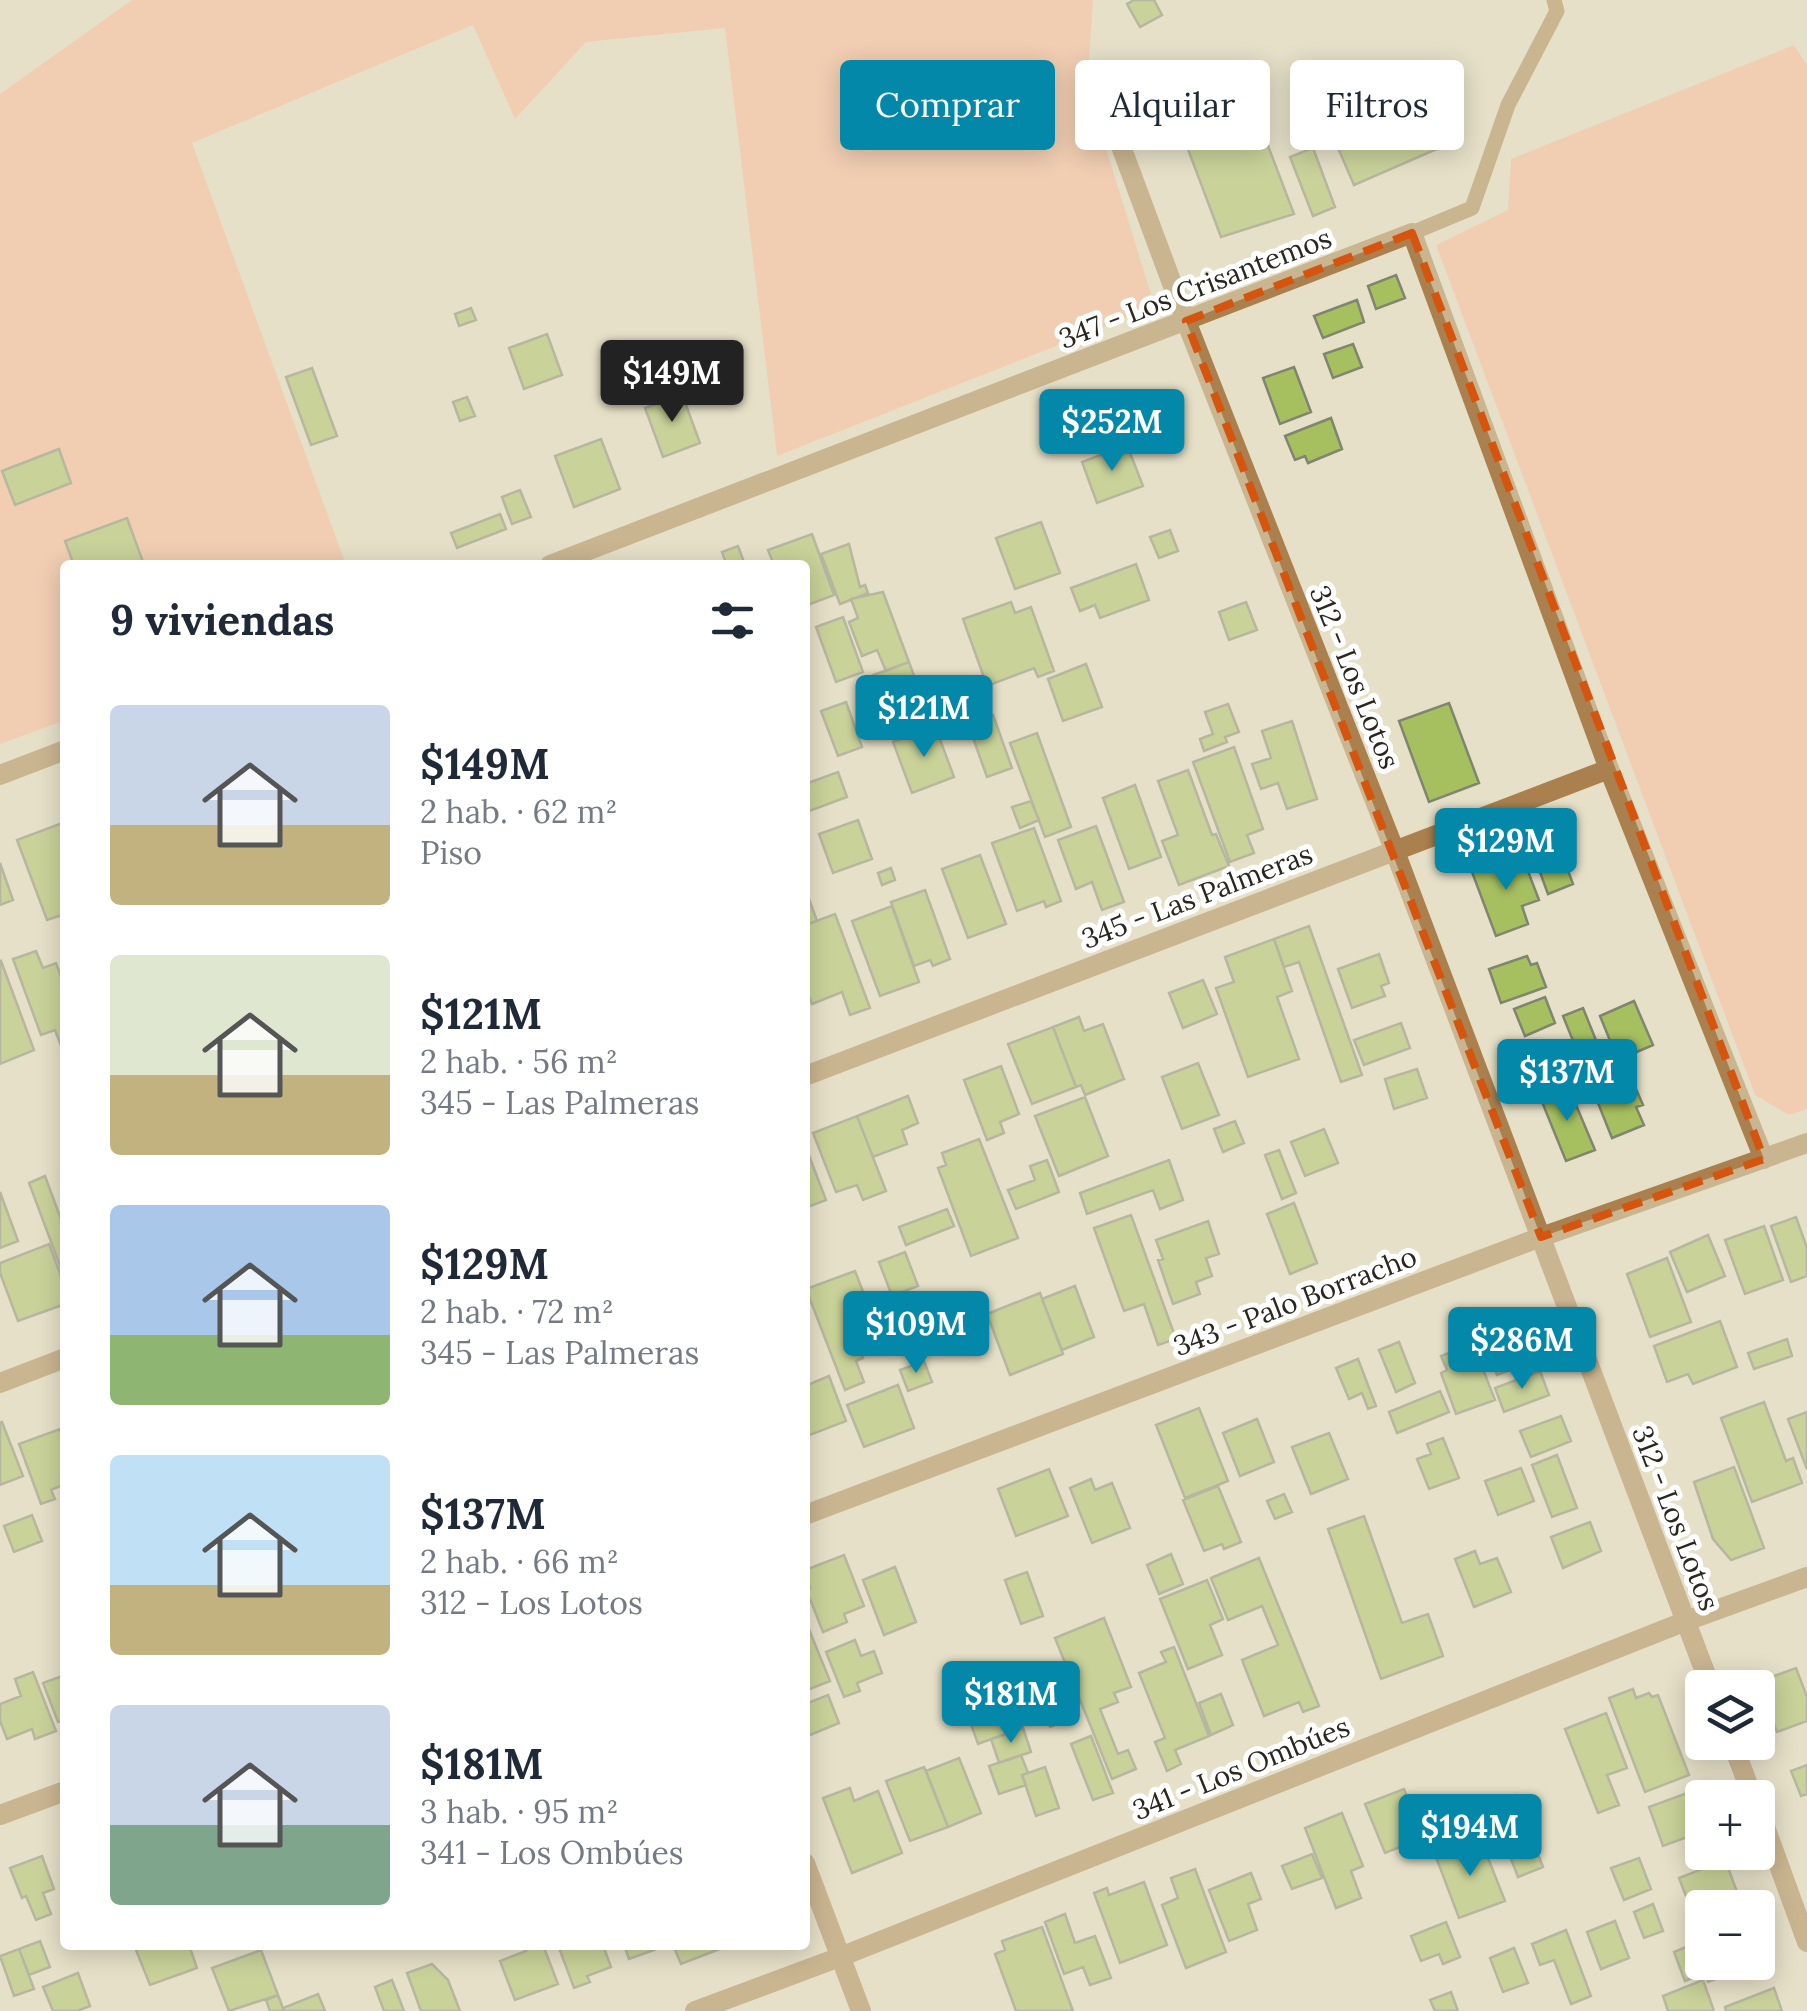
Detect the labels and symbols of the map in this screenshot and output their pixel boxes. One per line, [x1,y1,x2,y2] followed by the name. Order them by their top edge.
[1054,219,1336,357] street label: 347 - Los Crisantemos
[602,340,742,425] pin: $149M
[1042,389,1182,474] pin: $252M
[1302,580,1408,774] street label: 312 - Los Lotos
[854,675,994,760] pin: $121M
[1436,808,1576,893] pin: $129M
[1076,835,1318,957] street label: 345 - Las Palmeras
[1497,1039,1637,1124] pin: $137M
[1168,1238,1422,1364] street label: 343 - Palo Borracho
[846,1291,986,1376] pin: $109M
[1452,1307,1592,1392] pin: $286M
[1624,1421,1728,1615] street label: 312 - Los Lotos
[941,1661,1081,1746] pin: $181M
[1127,1708,1355,1828] street label: 341 - Los Ombúes
[1400,1794,1540,1879] pin: $194M

